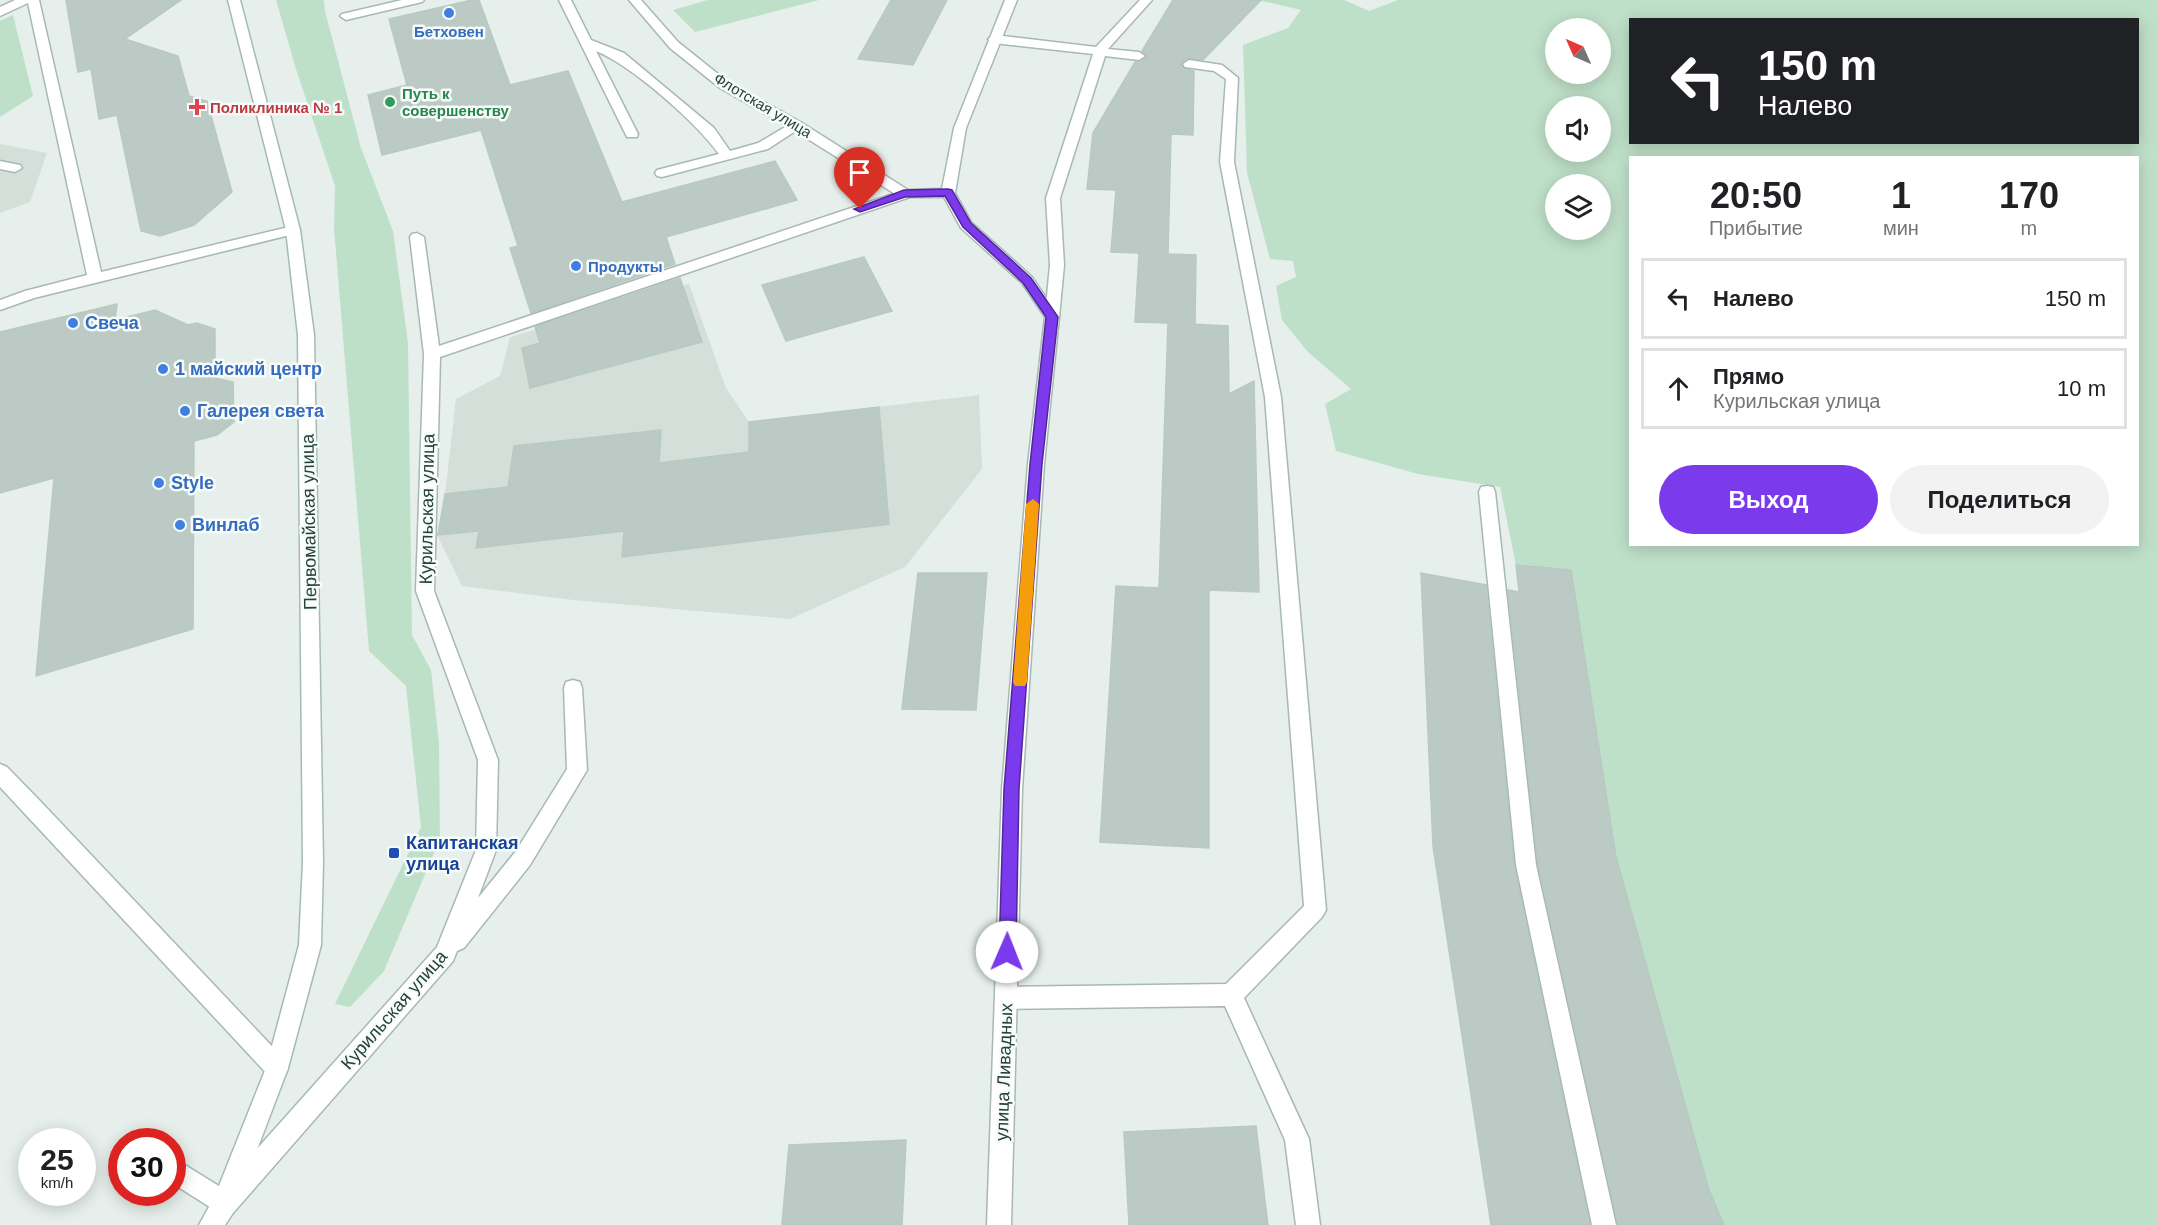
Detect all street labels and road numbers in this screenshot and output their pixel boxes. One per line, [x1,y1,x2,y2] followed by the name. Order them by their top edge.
[711,69,815,141] street label: Флотская улица
[416,432,438,585] street label: Курильская улица
[297,433,321,610] street label: Первомайская улица
[337,946,452,1073] street label: Курильская улица
[992,1003,1016,1141] street label: улица Ливадных

